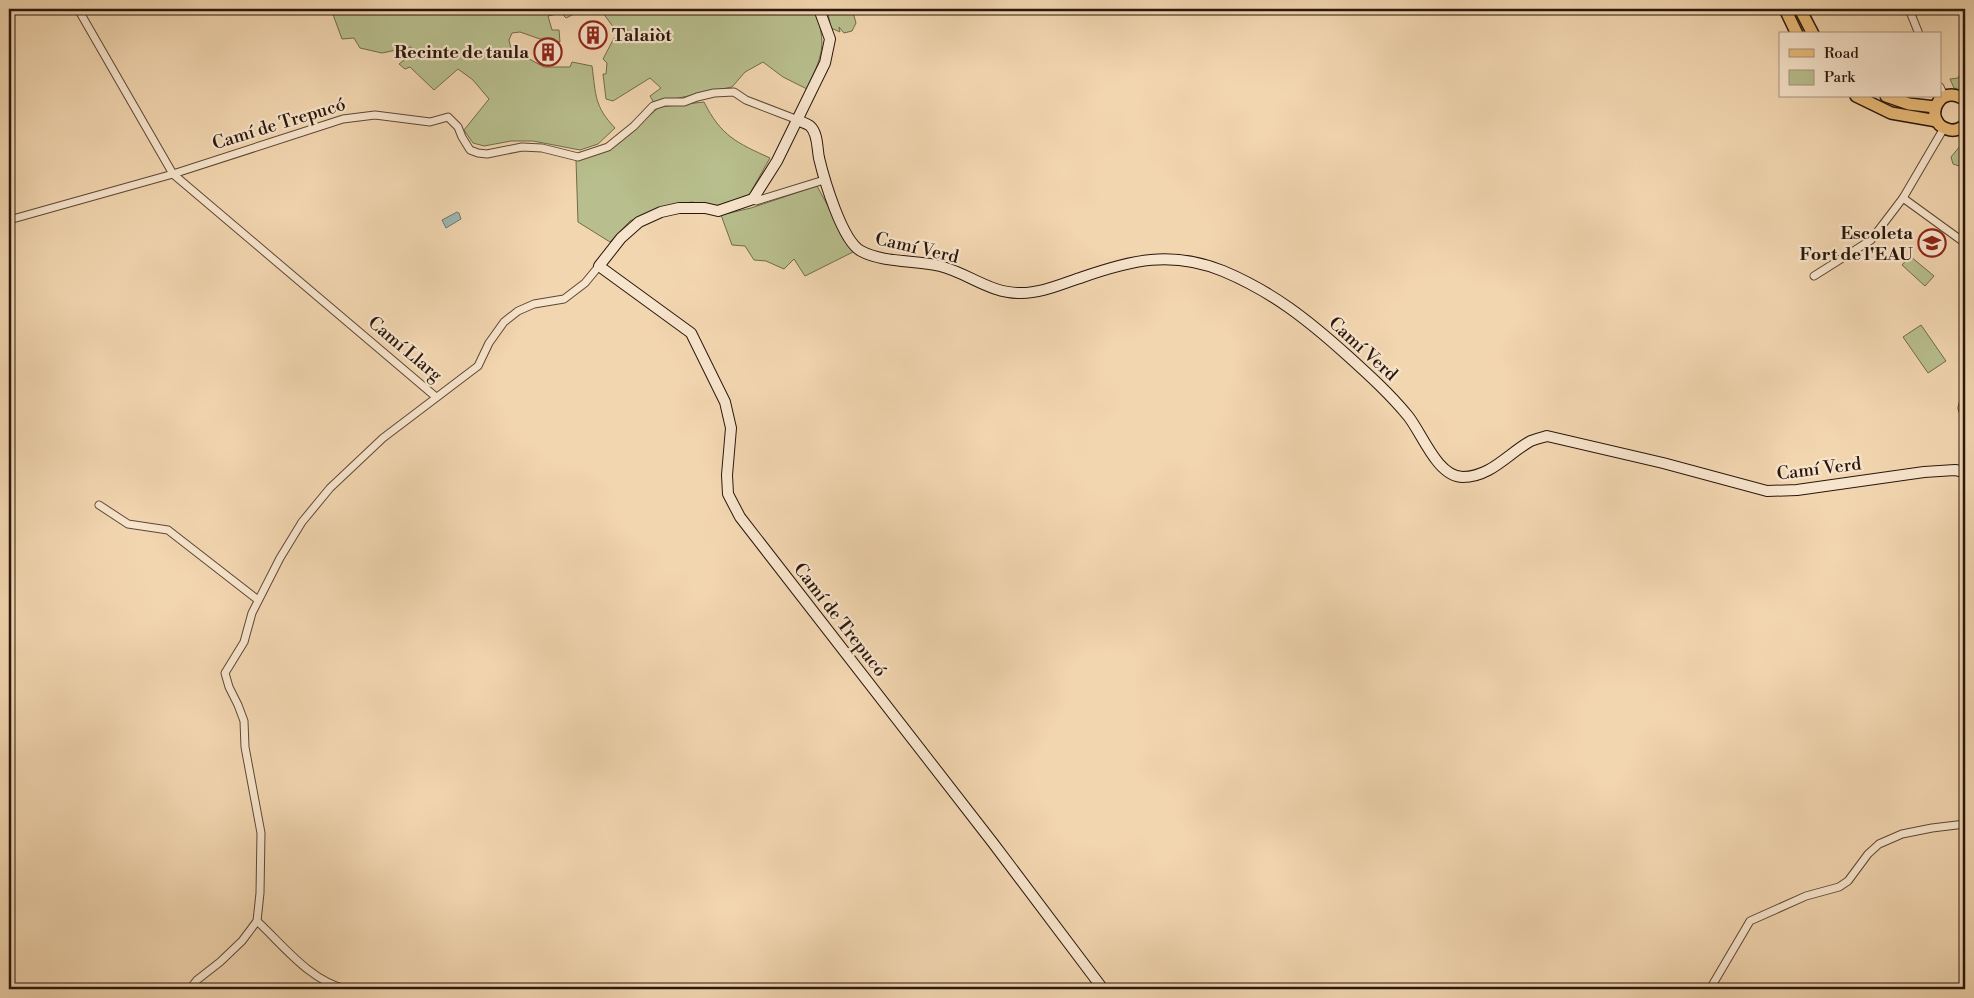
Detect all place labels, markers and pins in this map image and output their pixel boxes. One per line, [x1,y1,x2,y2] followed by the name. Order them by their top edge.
[578,20,608,50] building icon: Talaiòt
[612,24,672,47] place label: Talaiòt
[533,37,563,67] building icon: Recinte de taula
[394,41,529,64] place label: Recinte de taula
[1800,222,1913,266] place label: Escoleta Fort de l'EAU
[1917,228,1947,258] school or university icon: Escoleta Fort de l'EAU

